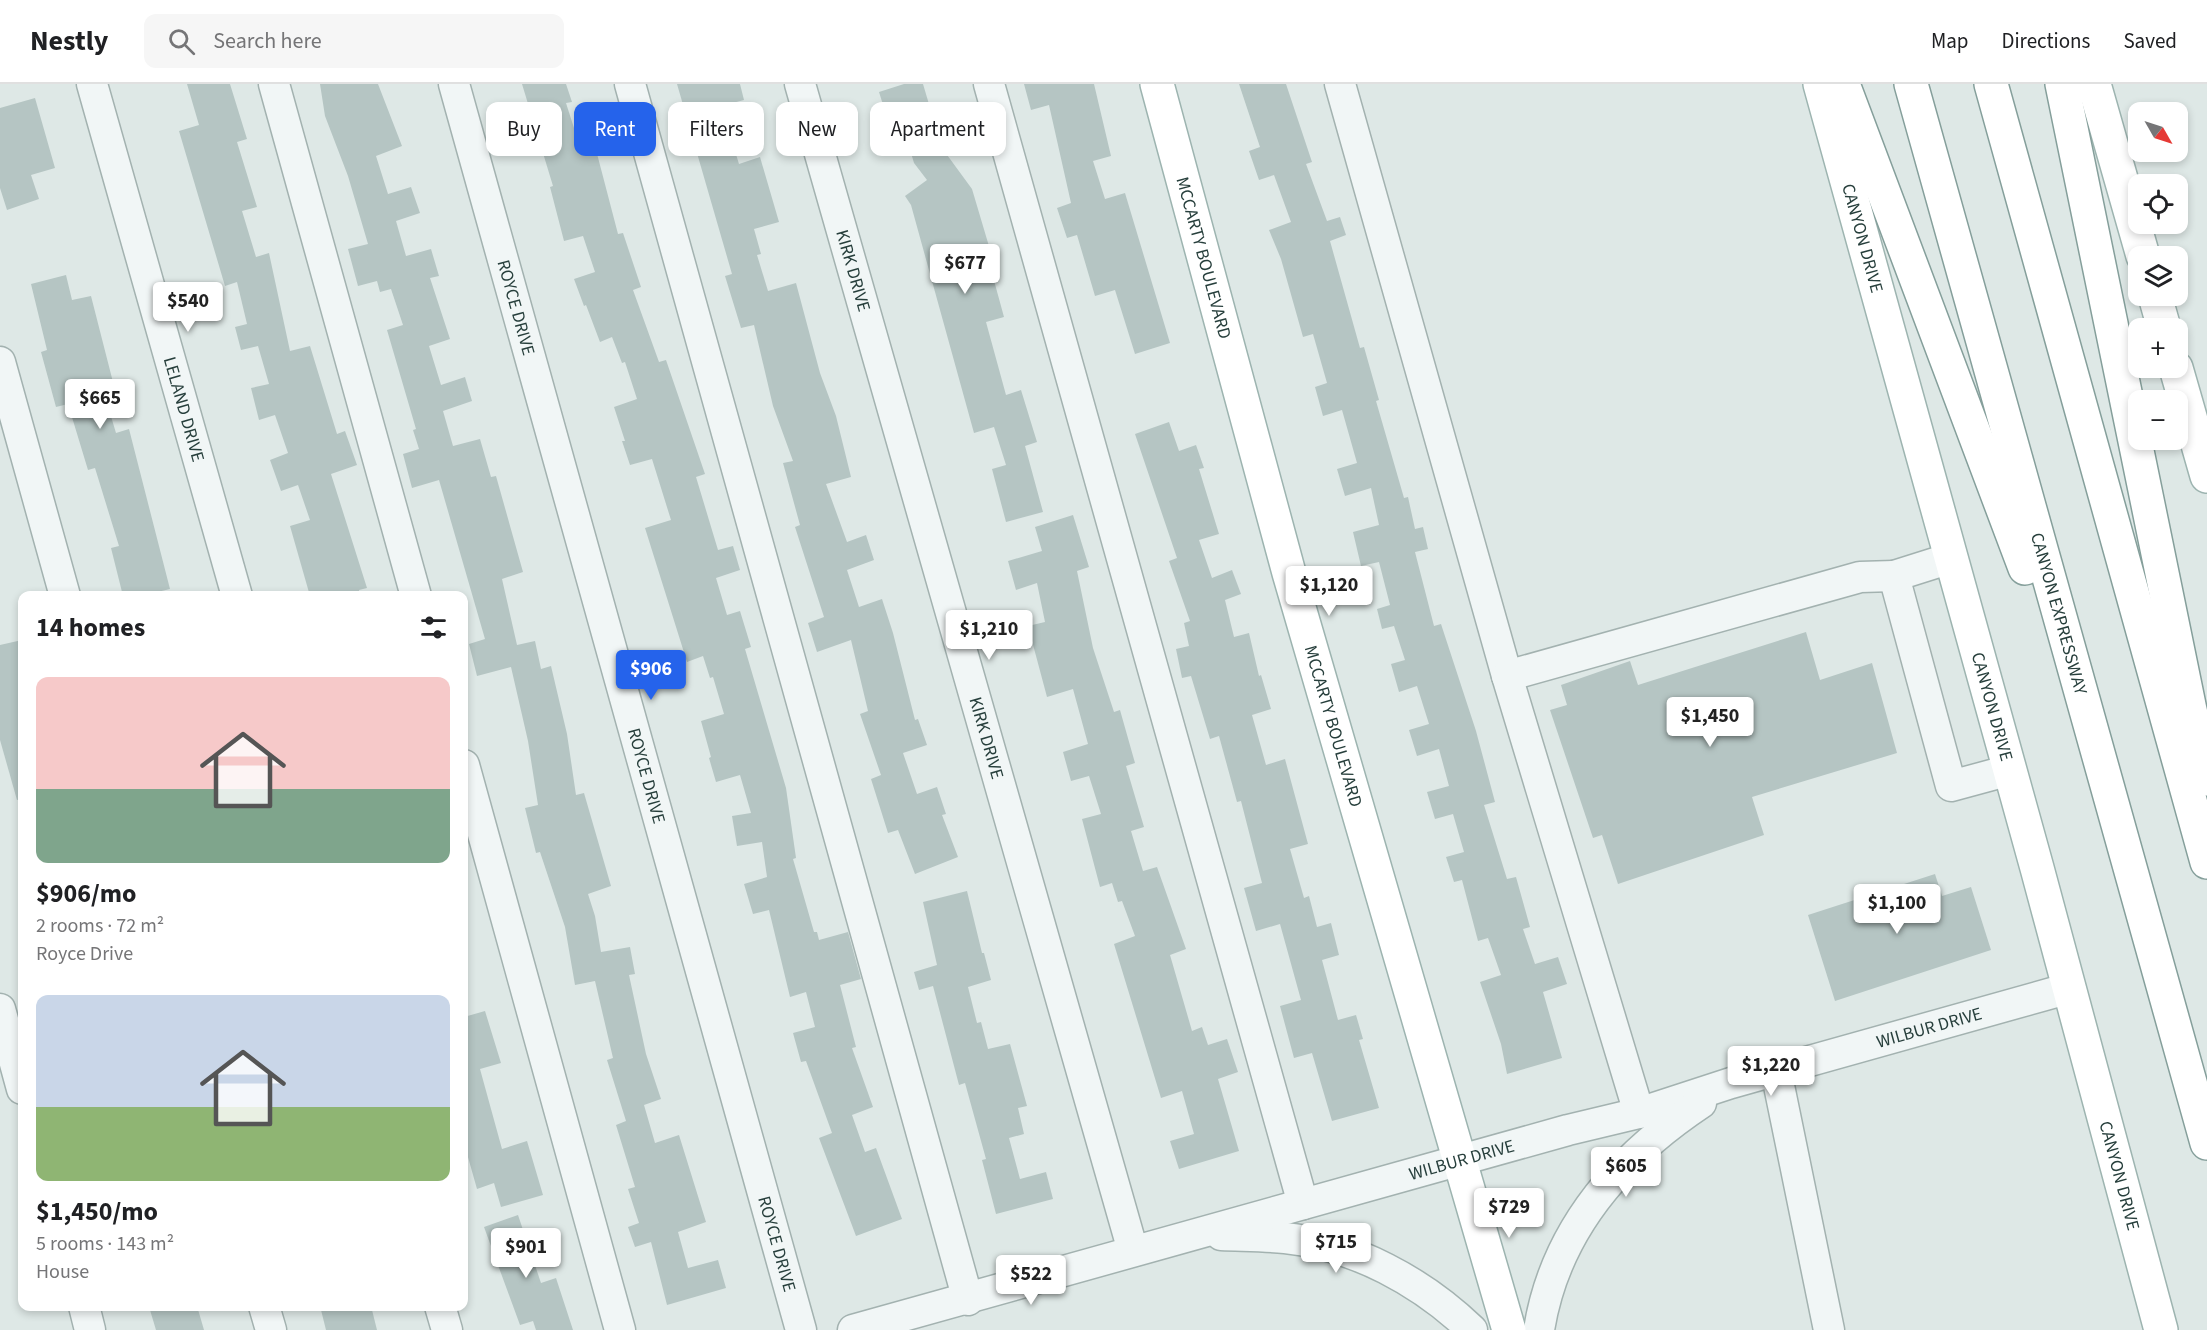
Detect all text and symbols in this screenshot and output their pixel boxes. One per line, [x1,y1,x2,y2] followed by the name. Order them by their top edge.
[144,14,564,68] search box
[30,21,108,61] text: Nestly
[165,25,198,58] icon: search
[213,25,322,57] text: Search here
[1931,26,1969,56] text: Map
[2002,26,2090,56] text: Directions
[2123,26,2177,56] text: Saved
[486,102,562,156] chip: Buy
[574,102,656,156] chip: Rent
[668,102,764,156] chip: Filters
[776,102,858,156] chip: New
[870,102,1006,156] chip: Apartment
[2128,102,2188,162] north arrow
[2128,102,2188,450] map controls
[1170,174,1237,342] street label: MCCARTY BOULEVARD
[2128,174,2188,234] button: locate
[1835,181,1889,296] street label: CANYON DRIVE
[829,227,876,315] street label: KIRK DRIVE
[929,244,1001,295] pin: $677
[2128,246,2188,306] button: layers
[944,249,986,277] text: $677
[491,257,541,358] street label: ROYCE DRIVE
[152,282,224,333] pin: $540
[167,287,209,315] text: $540
[2128,318,2188,378] button: +
[157,354,210,465] street label: LELAND DRIVE
[64,379,136,430] pin: $665
[79,384,121,412] text: $665
[2128,390,2188,450] button: −
[2024,530,2093,698] street label: CANYON EXPRESSWAY
[1280,566,1378,617] pin: $1,120
[1300,571,1358,599] text: $1,120
[36,609,145,646] text: 14 homes
[940,610,1038,661] pin: $1,210
[417,611,450,644] icon: filters
[960,615,1018,643] text: $1,210
[1298,643,1368,810] street label: MCCARTY BOULEVARD
[1965,649,2019,764] street label: CANYON DRIVE
[615,650,687,701] pin: $906
[630,655,672,683] text: $906
[963,694,1010,782] street label: KIRK DRIVE
[1661,697,1759,748] pin: $1,450
[1681,702,1739,730] text: $1,450
[189,716,297,824] icon: home
[621,725,671,827] street label: ROYCE DRIVE
[36,875,136,912] text: $906/mo
[1848,884,1946,935] pin: $1,100
[1868,889,1926,917] text: $1,100
[36,912,164,940] text: 2 rooms · 72 m²
[36,940,133,968] text: Royce Drive
[1874,1001,1985,1055] street label: WILBUR DRIVE
[189,1034,297,1142] icon: home
[1722,1046,1820,1097] pin: $1,220
[1742,1051,1800,1079] text: $1,220
[2092,1118,2146,1233] street label: CANYON DRIVE
[1406,1134,1517,1187] street label: WILBUR DRIVE
[1590,1147,1662,1198] pin: $605
[1605,1152,1647,1180] text: $605
[1473,1188,1545,1239] pin: $729
[36,1193,158,1230] text: $1,450/mo
[751,1193,802,1295] street label: ROYCE DRIVE
[1488,1193,1530,1221] text: $729
[1300,1223,1372,1274] pin: $715
[490,1228,562,1279] pin: $901
[1315,1228,1357,1256] text: $715
[36,1230,174,1258] text: 5 rooms · 143 m²
[505,1233,547,1261] text: $901
[995,1255,1067,1306] pin: $522
[36,1258,89,1286] text: House
[1010,1260,1052,1288] text: $522

